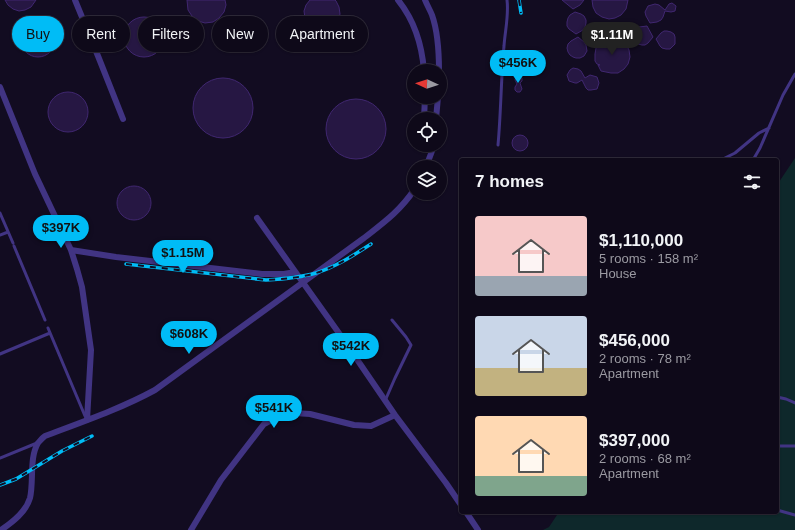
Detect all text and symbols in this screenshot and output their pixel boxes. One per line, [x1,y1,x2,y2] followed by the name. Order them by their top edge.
[12,16,64,52] chip: Buy
[72,16,130,52] chip: Rent
[138,16,204,52] chip: Filters
[212,16,268,52] chip: New
[276,16,368,52] chip: Apartment
[579,22,645,56] pin: $1.11M
[591,27,633,42] text: $1.11M
[490,50,546,84] pin: $456K
[499,55,537,70] text: $456K
[407,64,447,104] north arrow
[407,64,447,200] map controls
[407,112,447,152] button: locate
[407,160,447,200] button: layers
[741,171,763,193] icon: filters
[475,172,544,191] text: 7 homes
[33,215,89,249] pin: $397K
[42,220,80,235] text: $397K
[599,231,683,250] text: $1,110,000
[507,232,555,280] icon: home
[150,240,216,274] pin: $1.15M
[161,245,205,260] text: $1.15M
[599,251,698,266] text: 5 rooms · 158 m²
[599,266,637,281] text: House
[161,321,217,355] pin: $608K
[170,326,208,341] text: $608K
[599,331,670,350] text: $456,000
[507,332,555,380] icon: home
[323,333,379,367] pin: $542K
[332,338,370,353] text: $542K
[599,351,691,366] text: 2 rooms · 78 m²
[599,366,659,381] text: Apartment
[246,395,302,429] pin: $541K
[255,400,293,415] text: $541K
[599,431,670,450] text: $397,000
[507,432,555,480] icon: home
[599,451,691,466] text: 2 rooms · 68 m²
[599,466,659,481] text: Apartment

